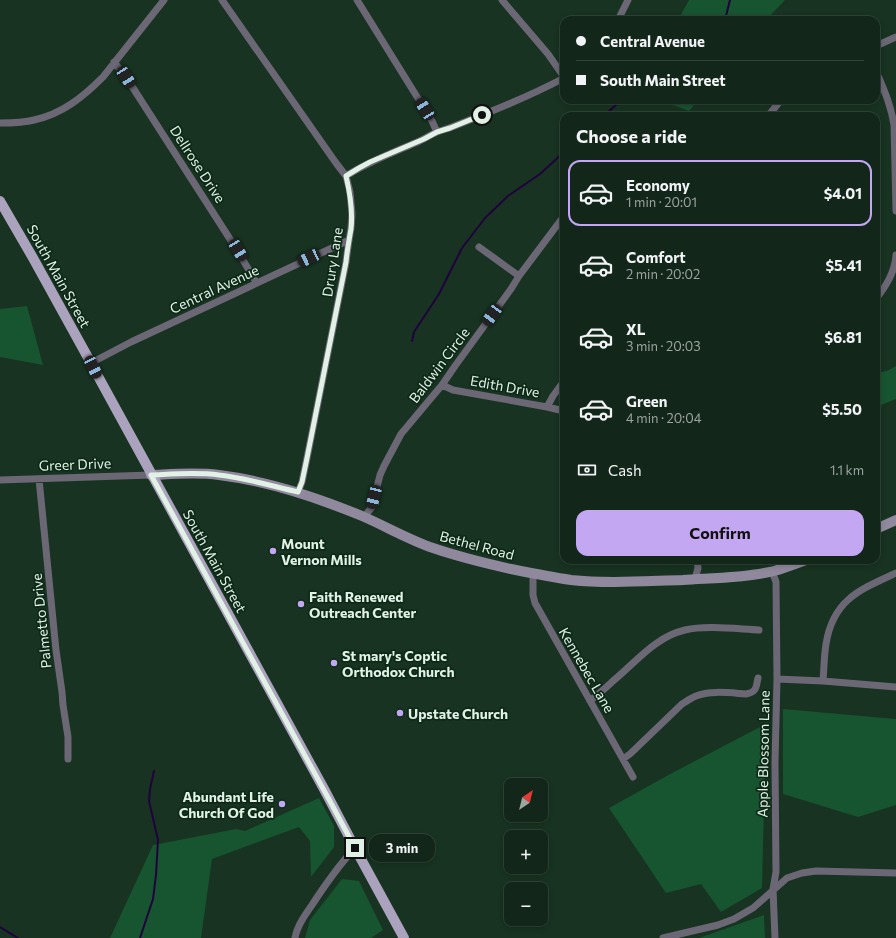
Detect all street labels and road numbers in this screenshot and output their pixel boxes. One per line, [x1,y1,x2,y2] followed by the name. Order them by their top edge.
[167,122,229,206] street label: Dellrose Drive
[24,221,95,331] street label: South Main Street
[318,226,346,298] street label: Drury Lane
[167,261,261,317] street label: Central Avenue
[405,324,473,406] street label: Baldwin Circle
[469,372,541,400] street label: Edith Drive
[38,454,112,474] street label: Greer Drive
[180,506,251,616] street label: South Main Street
[438,527,516,563] street label: Bethel Road
[28,573,54,669] street label: Palmetto Drive
[556,624,618,716] street label: Kennebec Lane
[753,690,773,818] street label: Apple Blossom Lane

